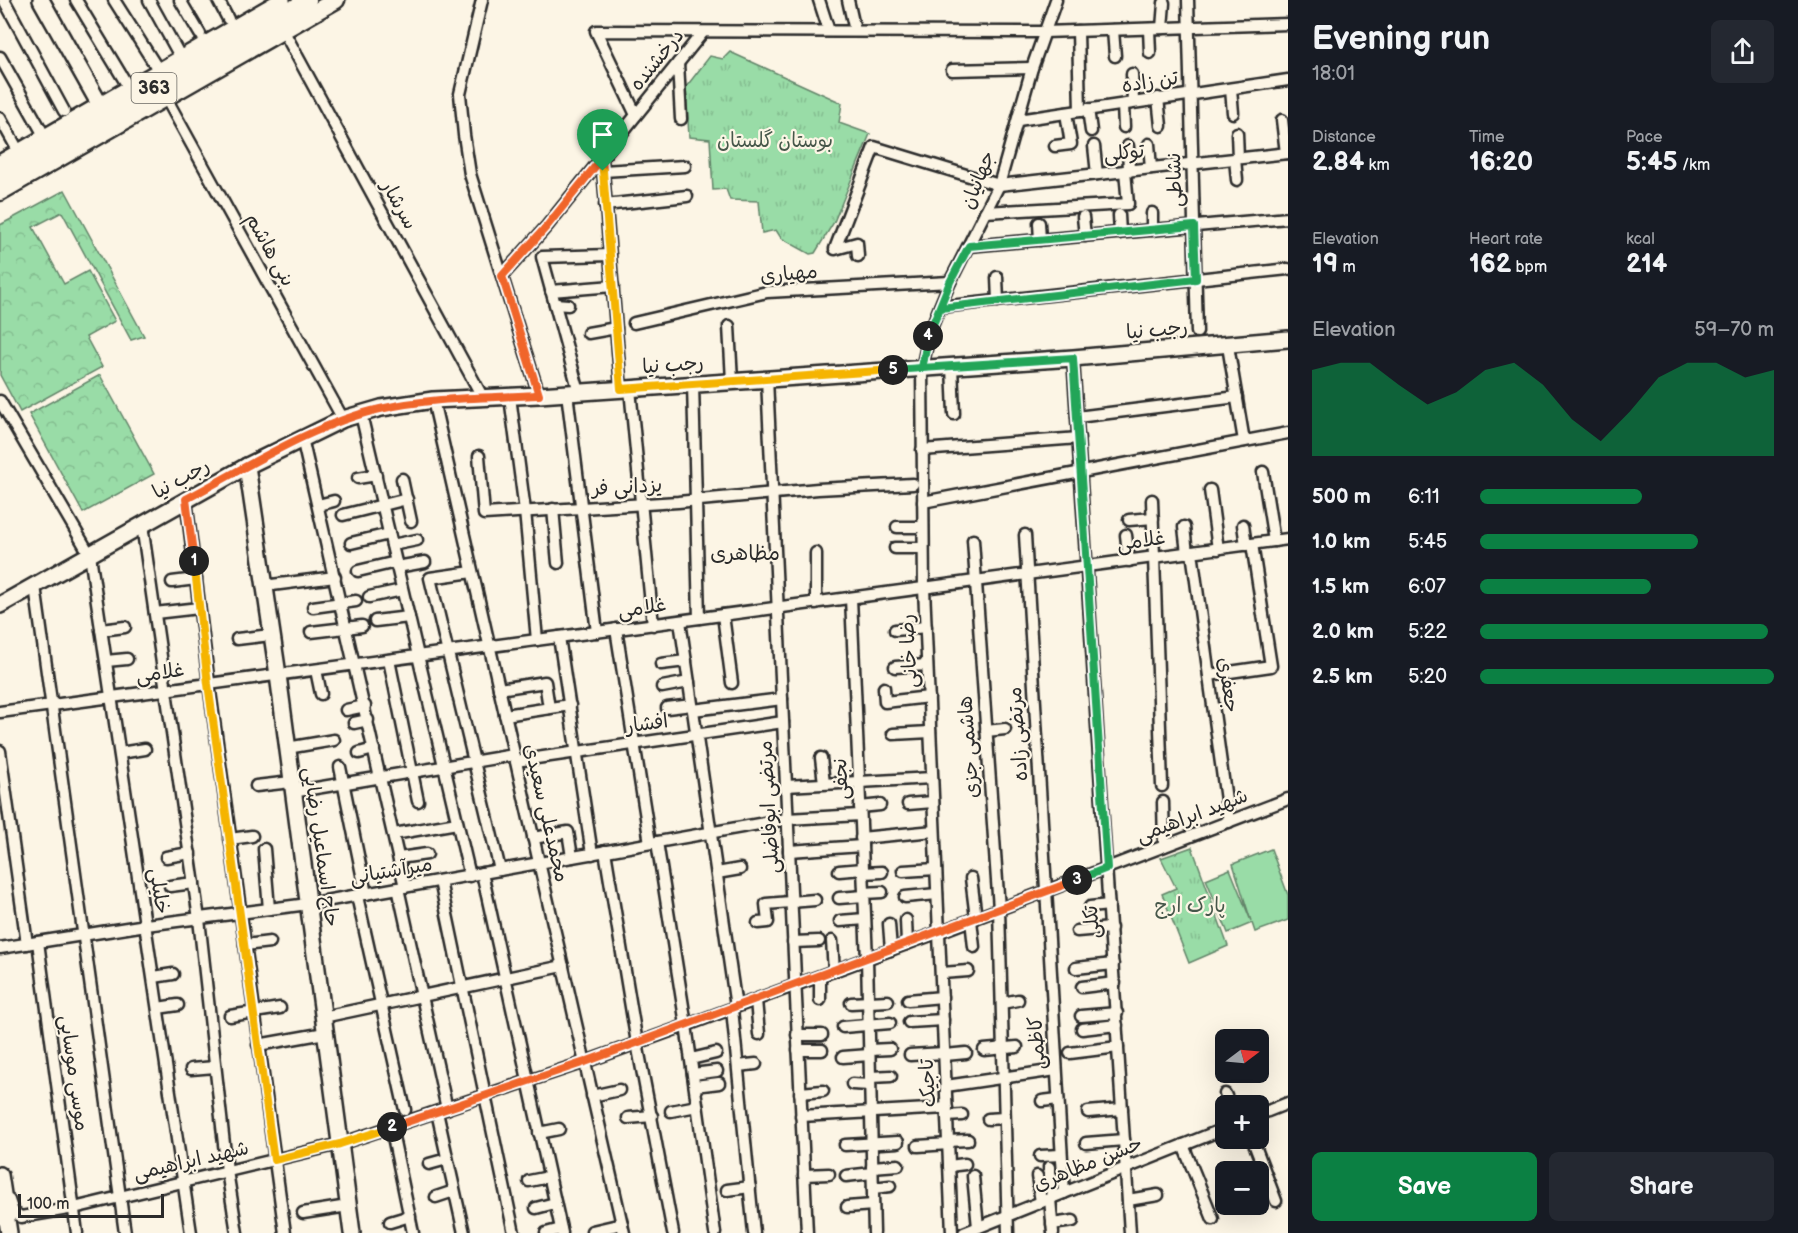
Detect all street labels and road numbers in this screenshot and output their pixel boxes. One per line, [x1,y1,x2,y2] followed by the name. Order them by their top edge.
[625,24,689,96] street label: درخشنده
[1120,66,1180,98] street label: تن زاده
[132,73,176,103] road number: 363
[1102,139,1146,167] street label: توکلی
[955,147,1001,213] street label: جهانیان
[1162,152,1188,208] street label: نشاطی
[375,175,422,234] street label: سرشار
[238,209,300,292] street label: بنی هاشم
[759,260,819,288] street label: مهیاری
[1125,315,1189,345] street label: رجب نیا
[641,351,705,379] street label: رجب نیا
[148,454,214,504] street label: رجب نیا
[589,473,663,501] street label: یزدانی فر
[1115,526,1167,556] street label: غلامی
[616,593,668,623] street label: غلامی
[895,613,923,689] street label: رضا خانی
[1212,656,1244,714] street label: جعفری
[134,658,186,688] street label: غلامی
[1003,686,1033,782] street label: مرتضی زاده
[953,695,985,799] street label: هاشمی جزی
[622,709,670,739] street label: افشار
[754,740,784,874] street label: مرتضی ابوفاضلی
[518,741,574,885] street label: محمدعلی سعیدی
[828,758,854,800] street label: نجفی
[297,766,344,929] street label: حاج اسماعیل رضایی
[1133,784,1251,848] street label: شهید ابراهیمی
[348,852,434,890] street label: میرآشتیانی
[144,866,174,916] street label: خلیلی
[1079,904,1105,939] street label: تکلی
[54,1013,94,1133] street label: موسی موسایی
[1024,1016,1050,1070] street label: کاظمی
[915,1058,941,1108] street label: تاجیک
[1030,1131,1146,1197] street label: حسن مظاهری
[131,1136,251,1186] street label: شهید ابراهیمی

